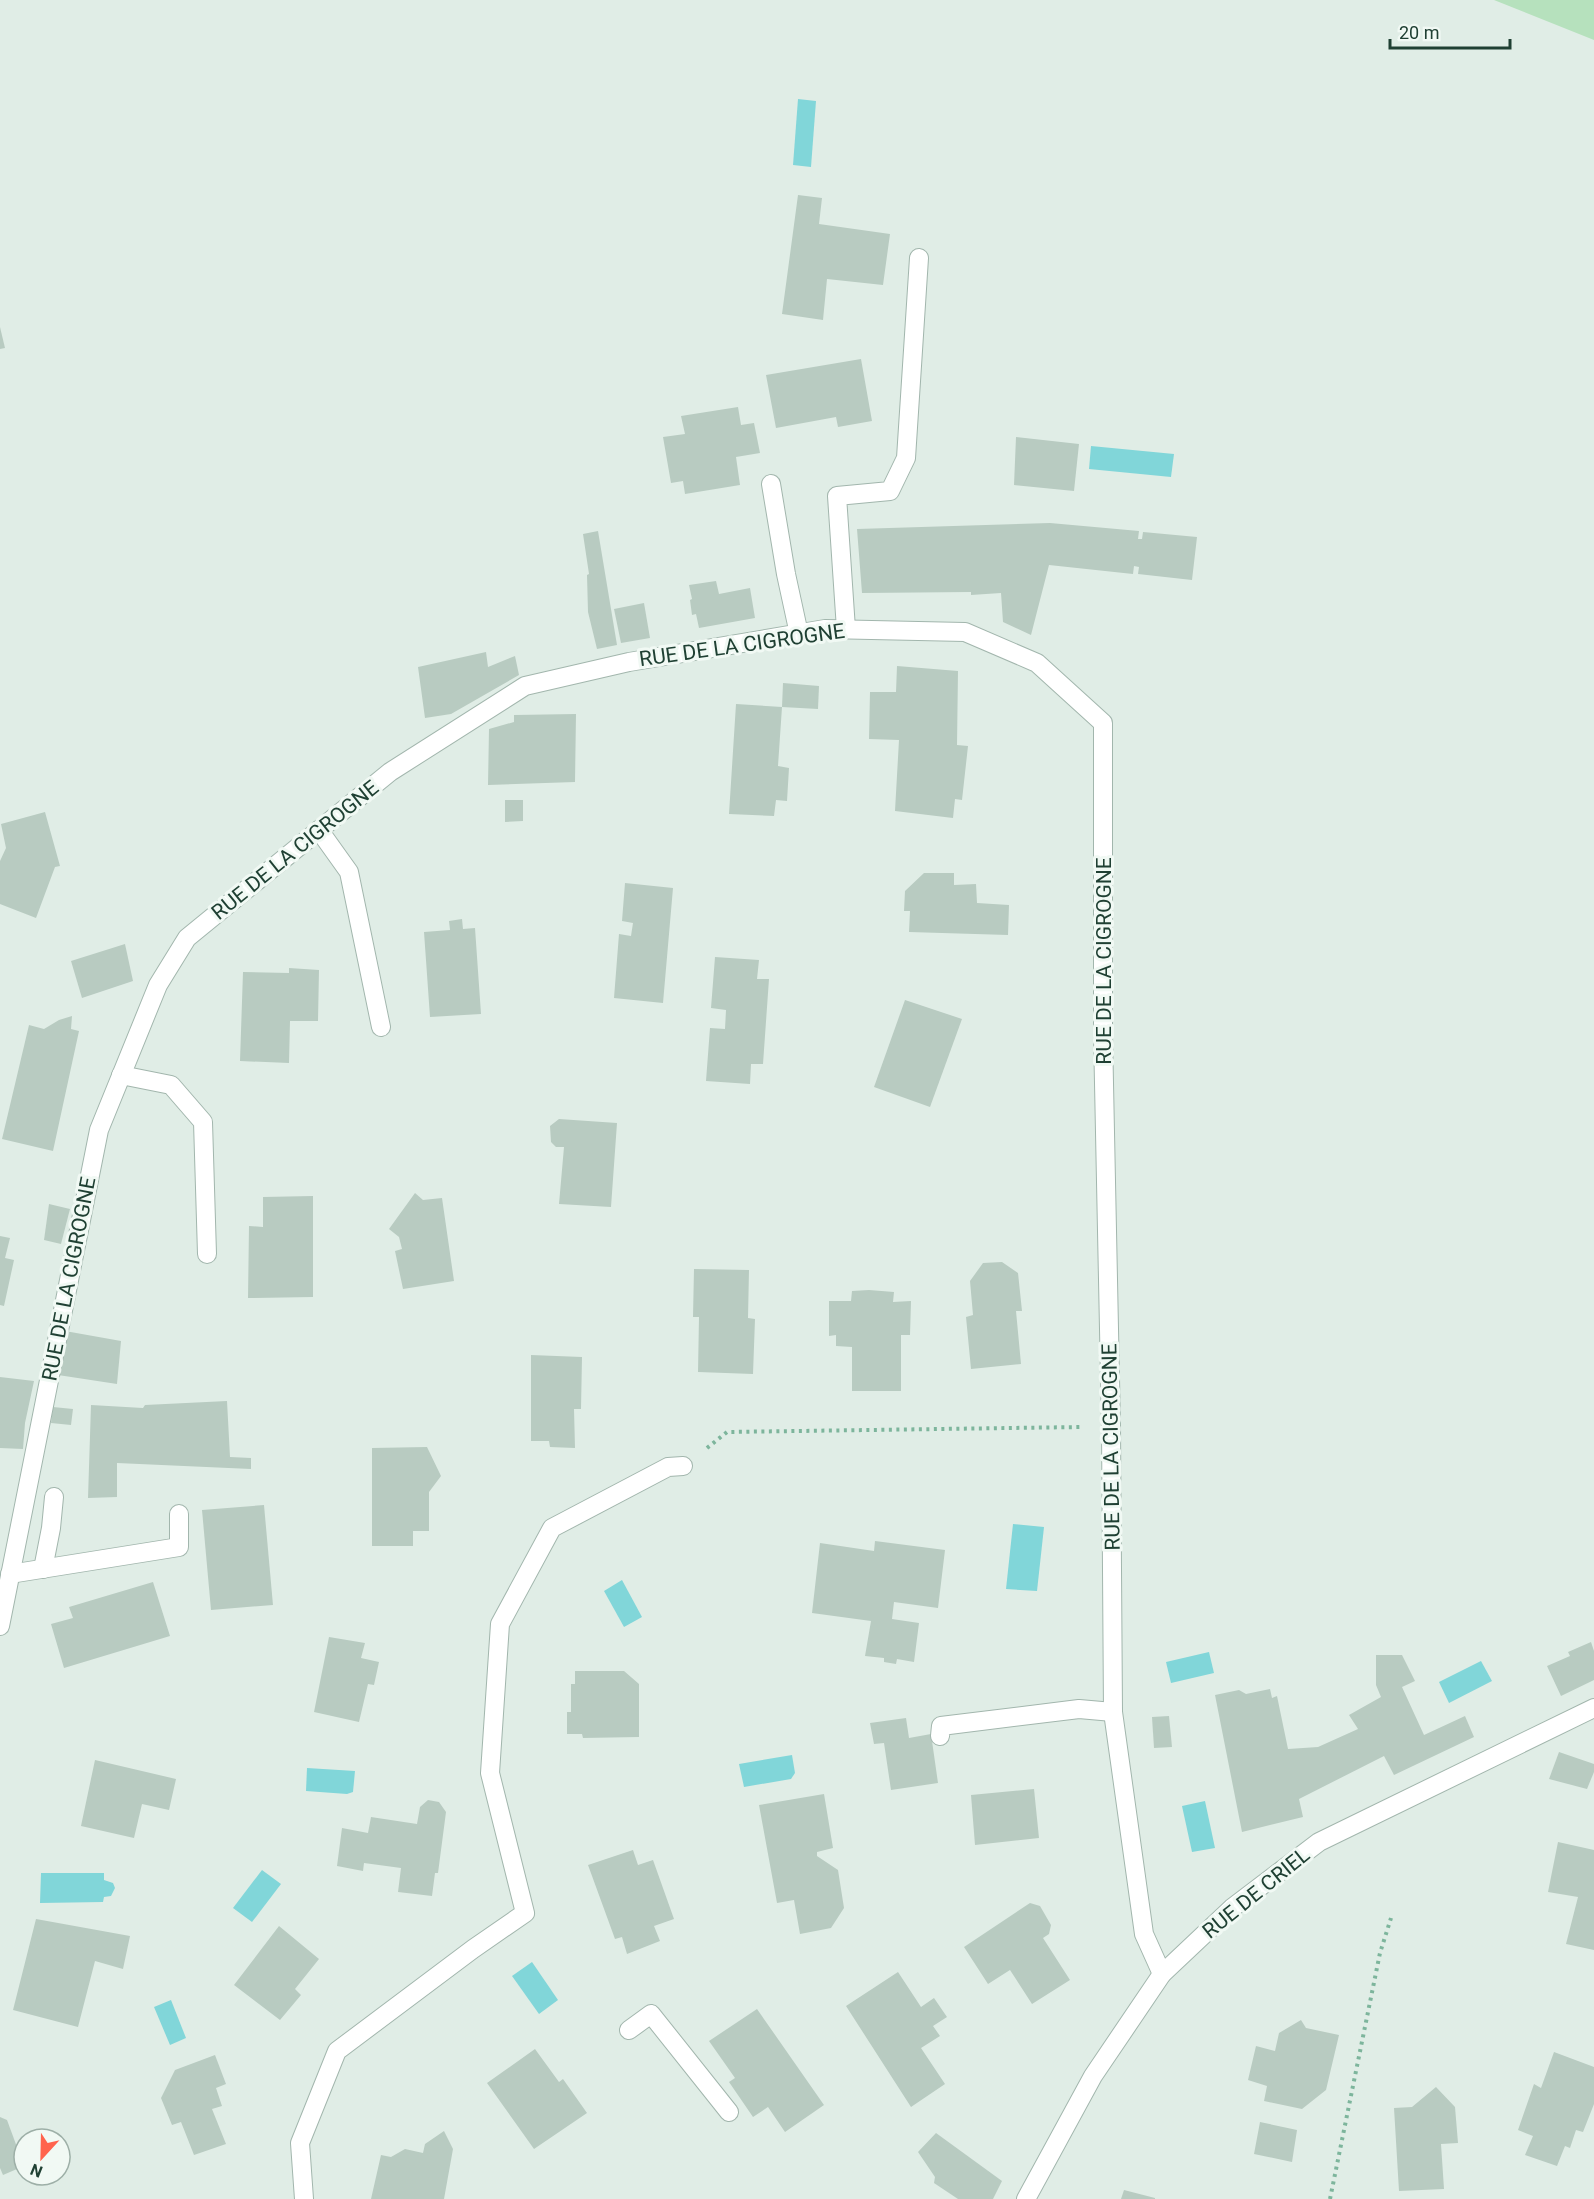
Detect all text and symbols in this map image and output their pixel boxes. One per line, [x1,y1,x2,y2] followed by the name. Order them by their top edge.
[1390,12,1510,50] scale bar
[1399,22,1439,43] text: 20 m
[638,619,846,671] street label: RUE DE LA CIGROGNE
[207,775,383,925] street label: RUE DE LA CIGROGNE
[1092,857,1116,1065] street label: RUE DE LA CIGROGNE
[37,1175,101,1383] street label: RUE DE LA CIGROGNE
[1097,1343,1125,1551] street label: RUE DE LA CIGROGNE
[1198,1843,1314,1943] street label: RUE DE CRIEL
[12,2127,72,2187] north arrow
[28,2160,45,2181] text: N

